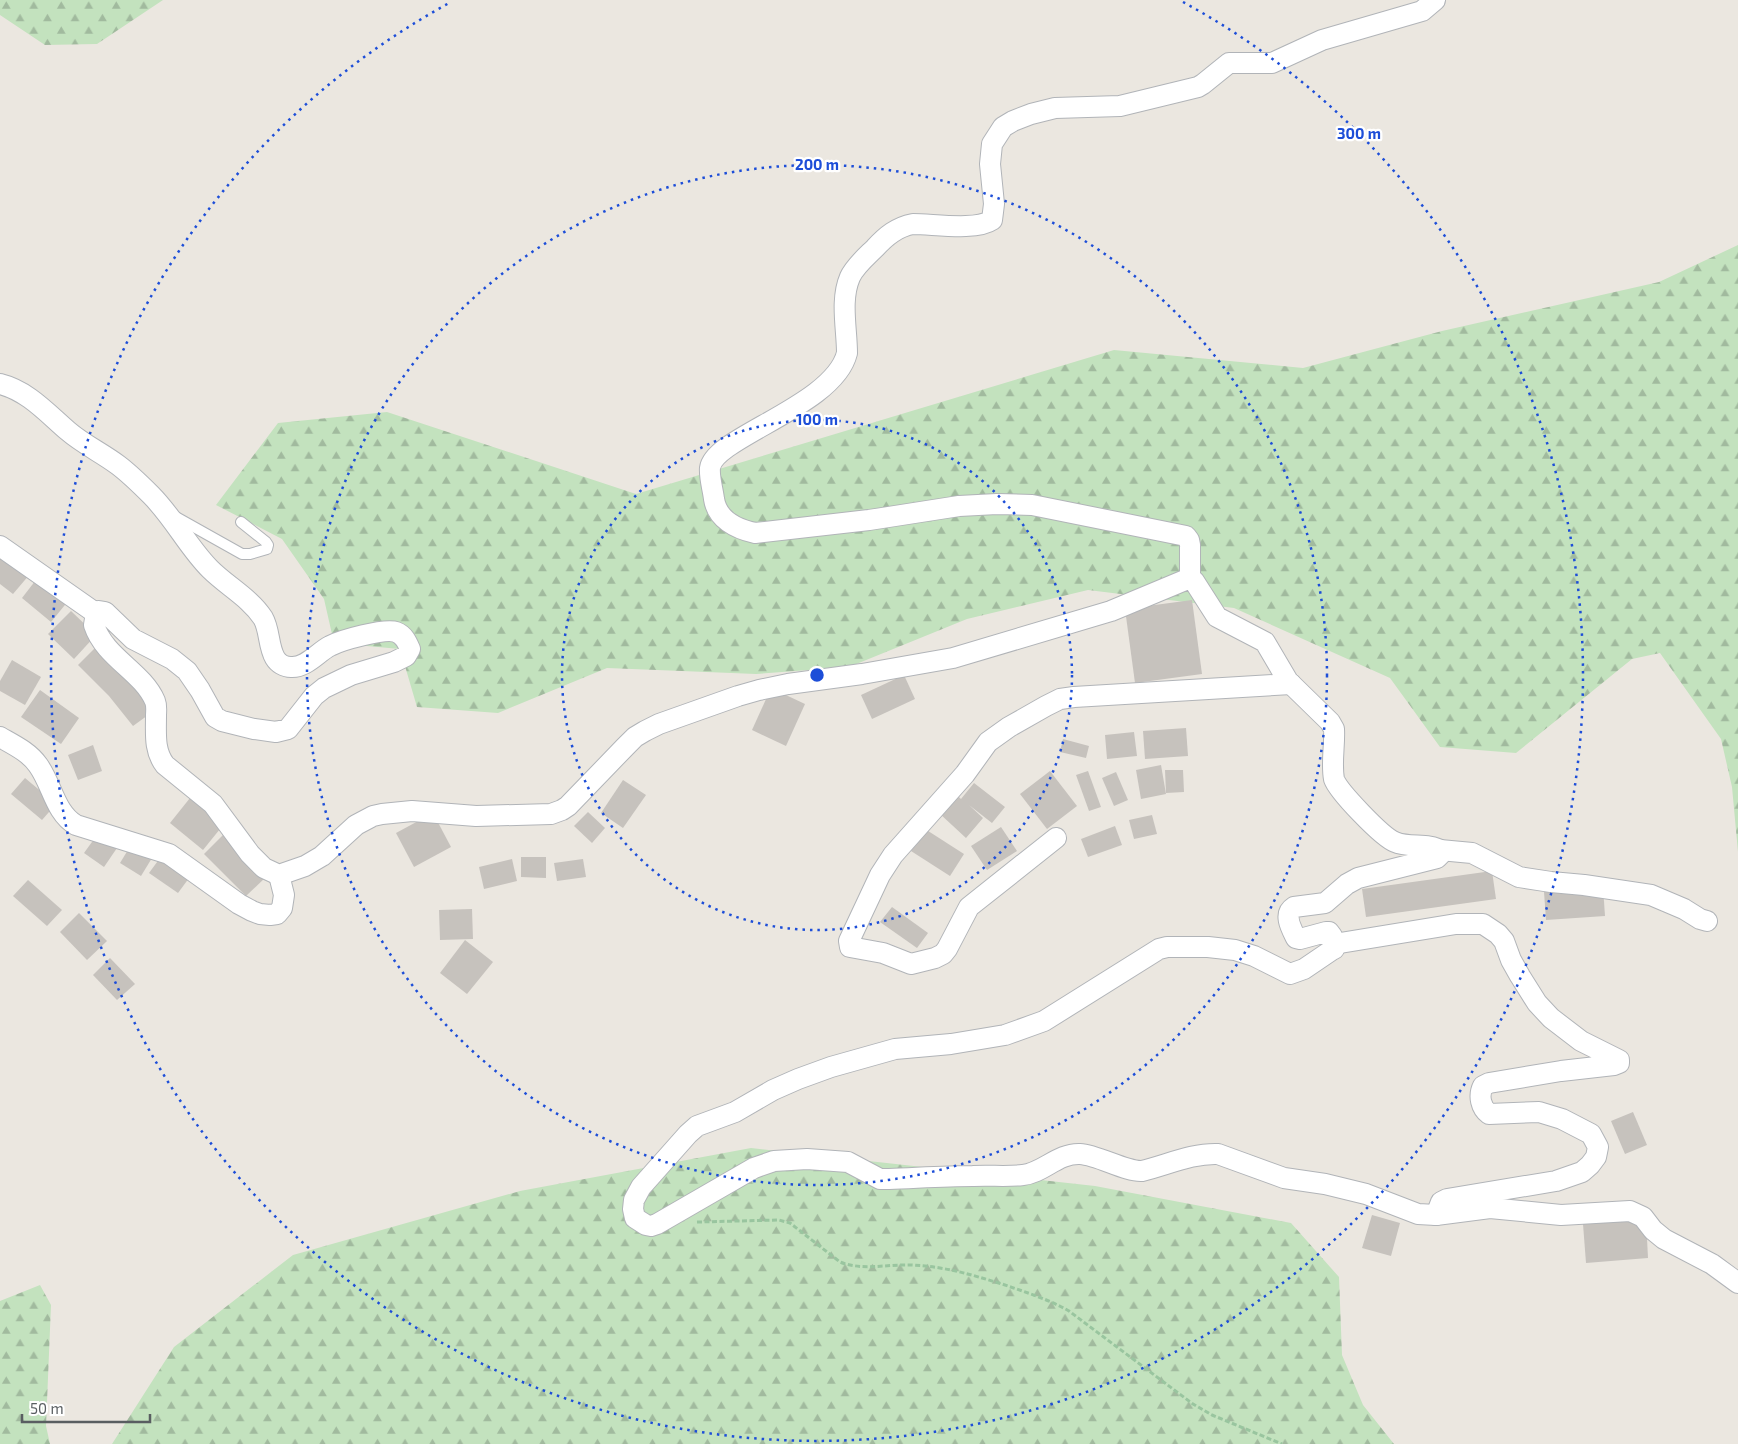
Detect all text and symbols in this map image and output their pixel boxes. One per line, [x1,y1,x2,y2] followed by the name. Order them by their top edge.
[1337,124,1381,142] text: 300 m
[795,155,839,173] text: 200 m
[796,410,838,428] text: 100 m
[808,666,826,684] centre of rings
[22,1392,150,1424] scale bar
[30,1399,64,1417] text: 50 m

